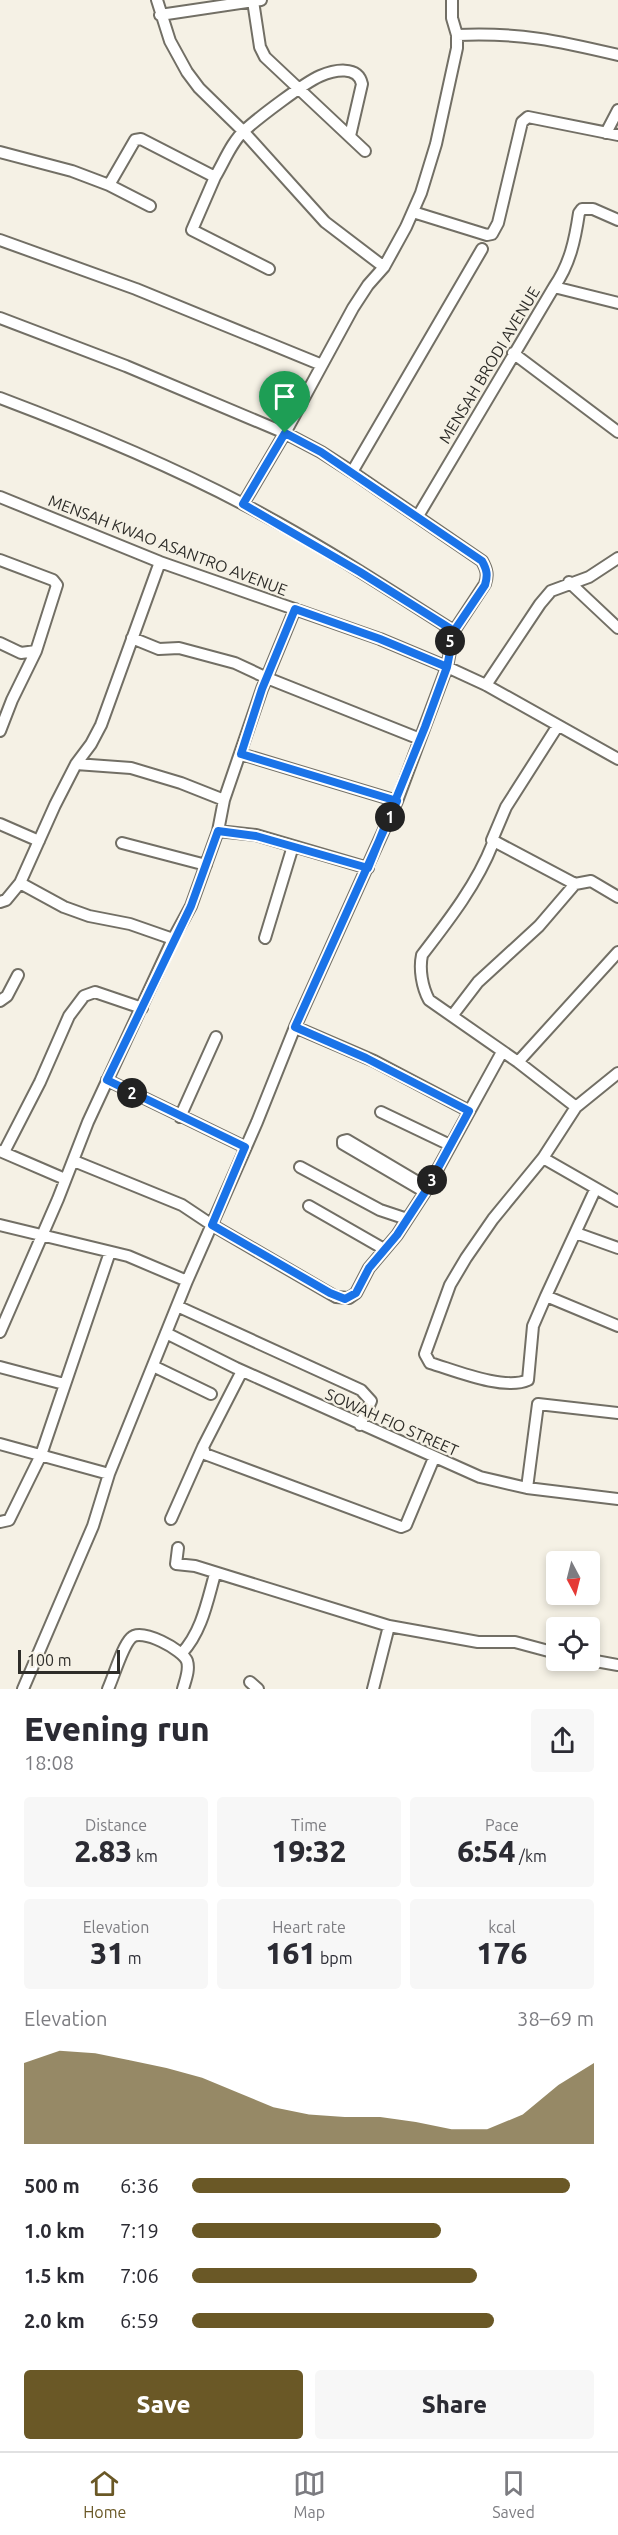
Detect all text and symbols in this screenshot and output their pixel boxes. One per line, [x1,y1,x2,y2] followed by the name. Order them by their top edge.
[435,283,543,447] street label: MENSAH BRODI AVENUE
[259,371,310,433] pin
[268,380,301,413] icon: arrive
[46,491,290,599] street label: MENSAH KWAO ASANTRO AVENUE
[435,626,465,656] pin: 5
[445,632,455,650] text: 5
[375,802,405,832] pin: 1
[385,808,395,826] text: 1
[117,1078,147,1108] pin: 2
[127,1084,137,1102] text: 2
[417,1165,447,1195] pin: 3
[427,1171,437,1189] text: 3
[323,1385,461,1459] street label: SOWAH FIO STREET
[546,1551,600,1605] north arrow
[546,1551,600,1671] map controls
[546,1617,600,1671] button: locate
[18,1647,120,1674] scale bar
[27,1651,72,1669] text: 100 m
[531,1709,594,1772] button: share
[24,1710,210,1747] text: Evening run
[24,1751,74,1774] text: 18:08
[85,1816,147,1834] text: Distance
[291,1816,327,1834] text: Time
[485,1816,519,1834] text: Pace
[74,1834,132,1868] text: 2.83
[271,1834,347,1868] text: 19:32
[457,1834,515,1868] text: 6:54
[132,1847,158,1865] text: km
[515,1847,547,1865] text: /km
[83,1918,149,1936] text: Elevation
[272,1918,346,1936] text: Heart rate
[488,1918,516,1936] text: kcal
[90,1936,124,1970] text: 31
[266,1936,316,1970] text: 161
[477,1936,527,1970] text: 176
[124,1949,142,1967] text: m
[316,1949,352,1967] text: bpm
[24,2007,107,2030] text: Elevation
[517,2007,594,2030] text: 38–69 m
[24,2174,80,2197] text: 500 m
[120,2174,159,2197] text: 6:36
[24,2219,85,2242] text: 1.0 km
[120,2219,159,2242] text: 7:19
[24,2264,85,2287] text: 1.5 km
[120,2264,159,2287] text: 7:06
[24,2309,85,2332] text: 2.0 km
[120,2309,159,2332] text: 6:59
[24,2370,303,2439] button: Save
[315,2370,594,2439] button: Share
[83,2467,126,2521] tab: Home
[293,2467,326,2521] tab: Map
[492,2467,535,2521] tab: Saved

